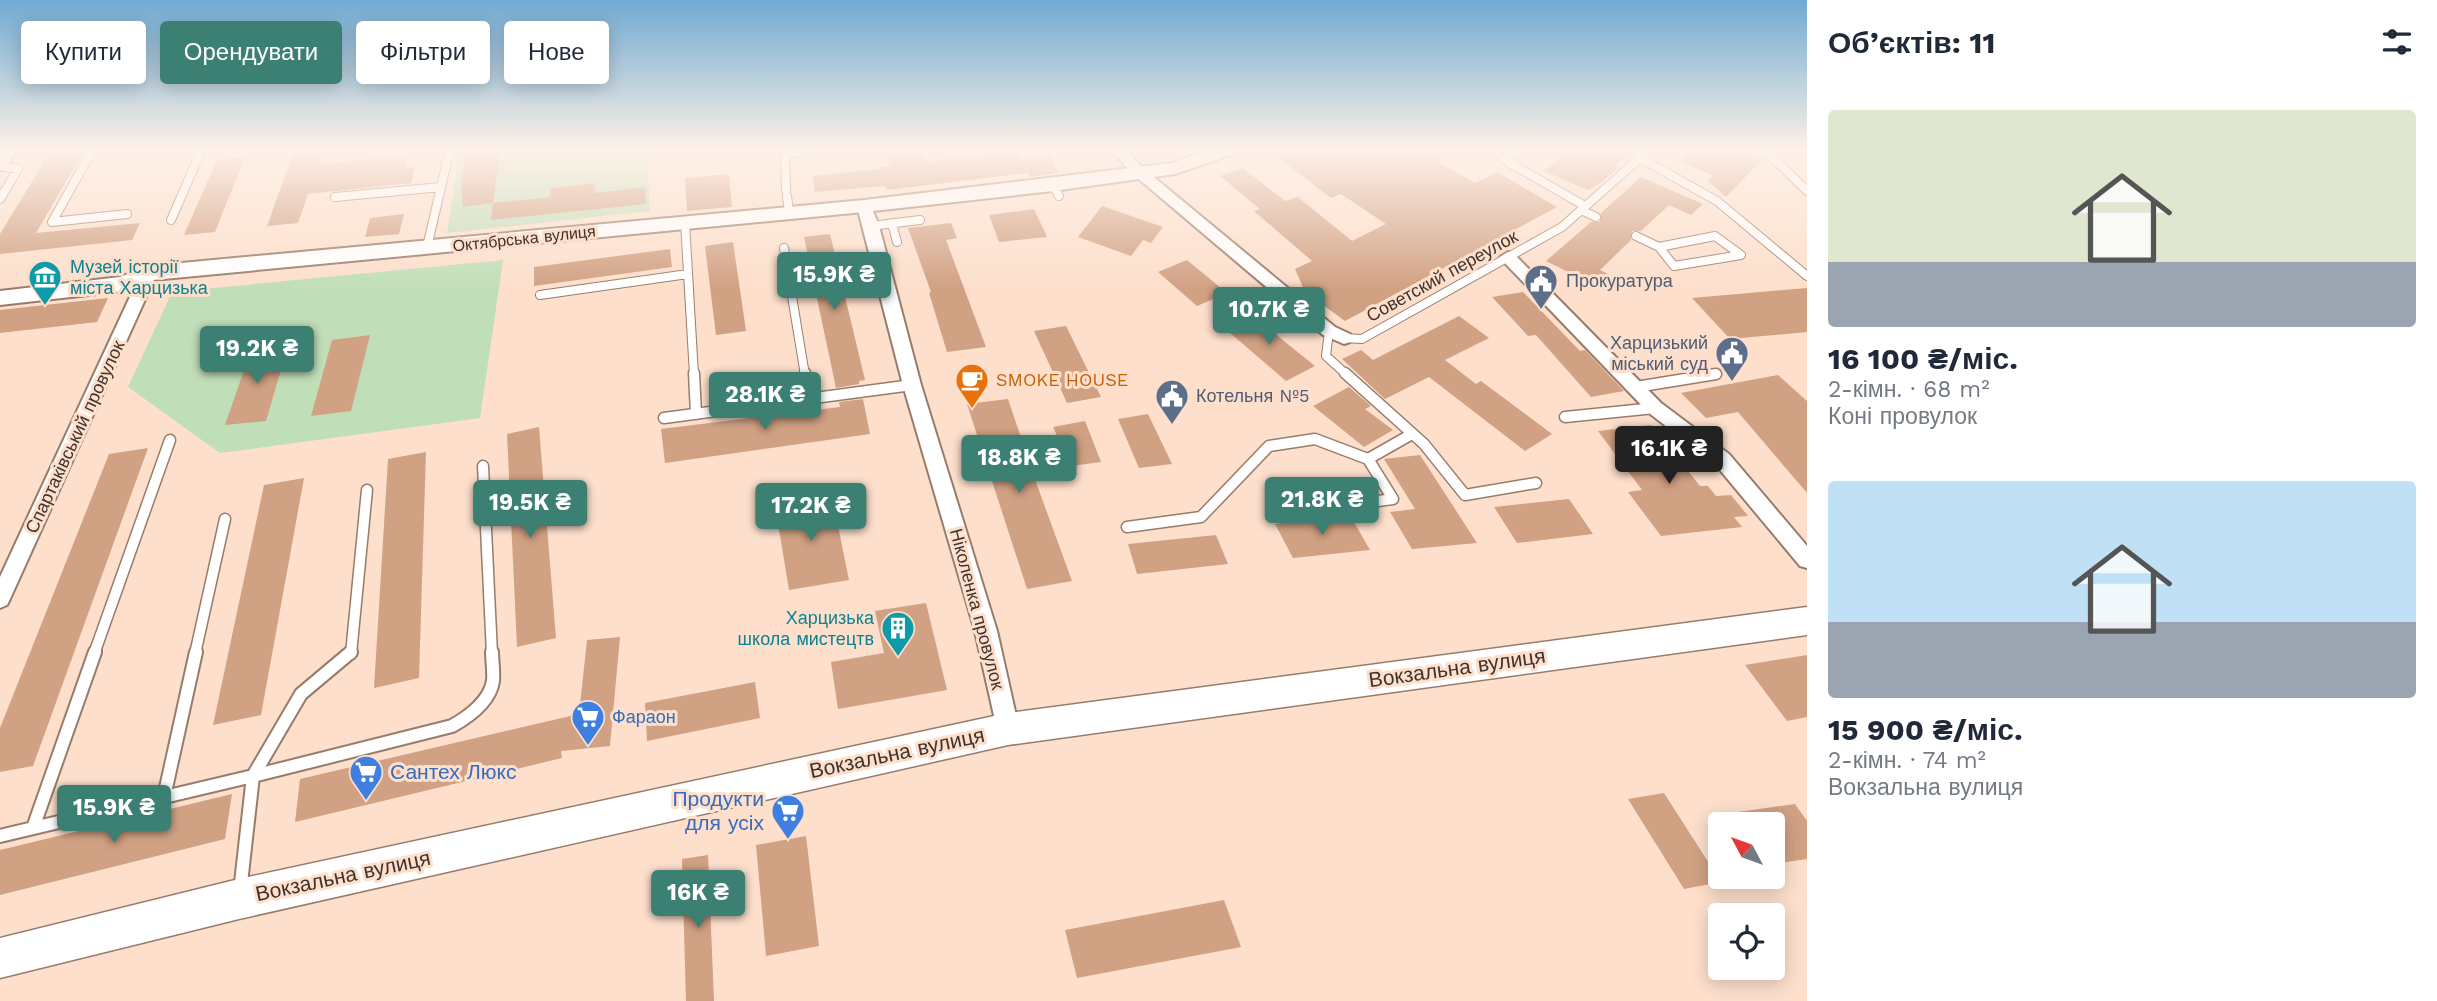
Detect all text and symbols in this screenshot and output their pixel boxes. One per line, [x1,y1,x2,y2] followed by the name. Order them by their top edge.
[21,21,146,84] chip: Купити
[160,21,342,84] chip: Орендувати
[356,21,490,84] chip: Фільтри
[504,21,609,84] chip: Нове
[2378,23,2416,61] icon: filters
[1828,25,1995,60] text: Об’єктів: 11
[2059,155,2185,281] icon: home
[452,222,596,255] street label: Октябрська вулиця
[1362,225,1521,326] street label: Советский переулок
[769,252,899,312] pin: 15.9K ₴
[70,256,209,298] place label: Музей історії міста Харцизька
[26,258,64,307] museum icon: Музей історії міста Харцизька
[793,261,875,288] text: 15.9K ₴
[1522,262,1560,311] public building icon: Прокуратура
[1566,270,1674,291] place label: Прокуратура
[1204,288,1334,347] pin: 10.7K ₴
[1229,296,1309,323] text: 10.7K ₴
[192,326,322,386] pin: 19.2K ₴
[1610,332,1708,374] place label: Харцизький міський суд
[1713,334,1751,383] public building icon: Харцизький міський суд
[216,335,298,362] text: 19.2K ₴
[21,337,129,537] street label: Спартаківський провулок
[1828,341,2018,376] text: 16 100 ₴/міс.
[953,361,991,410] cafe icon: SMOKE HOUSE
[996,369,1128,390] place label: SMOKE HOUSE
[700,372,830,432] pin: 28.1K ₴
[1828,376,1990,403] text: 2-кімн. · 68 m²
[1153,377,1191,426] public building icon: Котельня №5
[725,381,805,408] text: 28.1K ₴
[1196,385,1309,406] place label: Котельня №5
[1828,403,1977,430] text: Коні провулок
[1604,426,1734,486] pin: 16.1K ₴
[954,435,1084,495] pin: 18.8K ₴
[1631,435,1707,462] text: 16.1K ₴
[977,444,1061,471] text: 18.8K ₴
[1257,477,1387,537] pin: 21.8K ₴
[465,480,595,540] pin: 19.5K ₴
[746,484,876,543] pin: 17.2K ₴
[1281,486,1363,513] text: 21.8K ₴
[489,489,571,516] text: 19.5K ₴
[771,492,851,519] text: 17.2K ₴
[946,526,1009,692] street label: Ніколенка провулок
[2059,526,2185,652] icon: home
[738,607,875,649] place label: Харцизька школа мистецтв
[879,609,917,658] building icon: Харцизька школа мистецтв
[1367,643,1547,692] street label: Вокзальна вулиця
[569,698,607,747] supermarket icon: Фараон
[612,706,676,727] place label: Фараон
[1828,712,2023,747] text: 15 900 ₴/міс.
[807,722,987,783] street label: Вокзальна вулиця
[1828,747,1986,774] text: 2-кімн. · 74 m²
[347,753,385,802] supermarket icon: Сантех Люкс
[390,759,516,784] place label: Сантех Люкс
[1828,774,2023,801] text: Вокзальна вулиця
[49,786,179,845] pin: 15.9K ₴
[672,786,764,835] place label: Продукти для усіх
[769,792,807,841] supermarket icon: Продукти для усіх
[73,794,155,821] text: 15.9K ₴
[1708,812,1785,889] north arrow
[1708,812,1785,980] map controls
[253,845,433,906] street label: Вокзальна вулиця
[649,870,747,930] pin: 16K ₴
[667,879,729,906] text: 16K ₴
[1708,903,1785,980] button: locate

